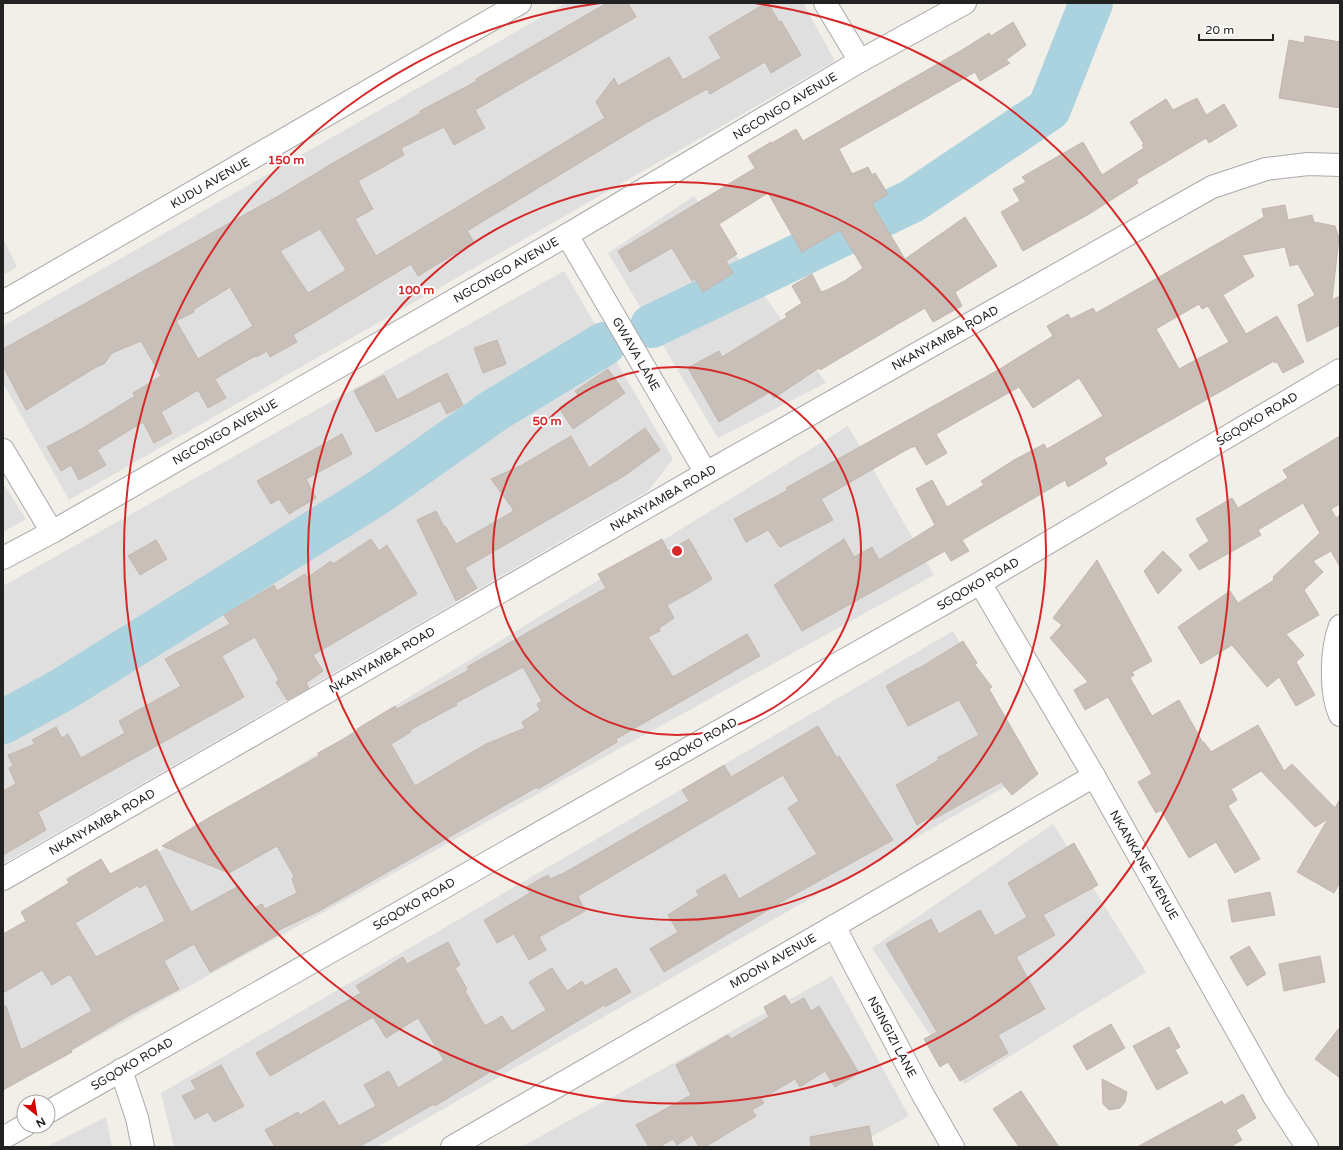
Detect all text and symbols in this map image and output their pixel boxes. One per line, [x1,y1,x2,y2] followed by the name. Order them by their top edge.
[1199,16,1273,42] scale bar
[1205,23,1234,37] text: 20 m
[730,69,840,143] street label: NGCONGO AVENUE
[268,153,304,167] text: 150 m
[168,154,252,211] street label: KUDU AVENUE
[451,234,561,306] street label: NGCONGO AVENUE
[398,283,434,297] text: 100 m
[889,303,1001,373] street label: NKANYAMBA ROAD
[609,315,663,393] street label: GWAVA LANE
[1214,389,1300,449] street label: SGQOKO ROAD
[170,396,280,468] street label: NGCONGO AVENUE
[532,414,562,428] text: 50 m
[608,462,718,534] street label: NKANYAMBA ROAD
[670,544,684,558] centre of rings
[934,555,1022,613] street label: SGQOKO ROAD
[327,624,437,696] street label: NKANYAMBA ROAD
[652,715,740,773] street label: SGQOKO ROAD
[47,786,157,858] street label: NKANYAMBA ROAD
[1107,808,1181,922] street label: NKANKANE AVENUE
[370,875,458,933] street label: SGQOKO ROAD
[727,930,819,991] street label: MDONI AVENUE
[865,994,919,1080] street label: NSINGIZI LANE
[88,1035,176,1093] street label: SGQOKO ROAD
[16,1094,56,1134] north arrow
[34,1114,48,1130] text: N

